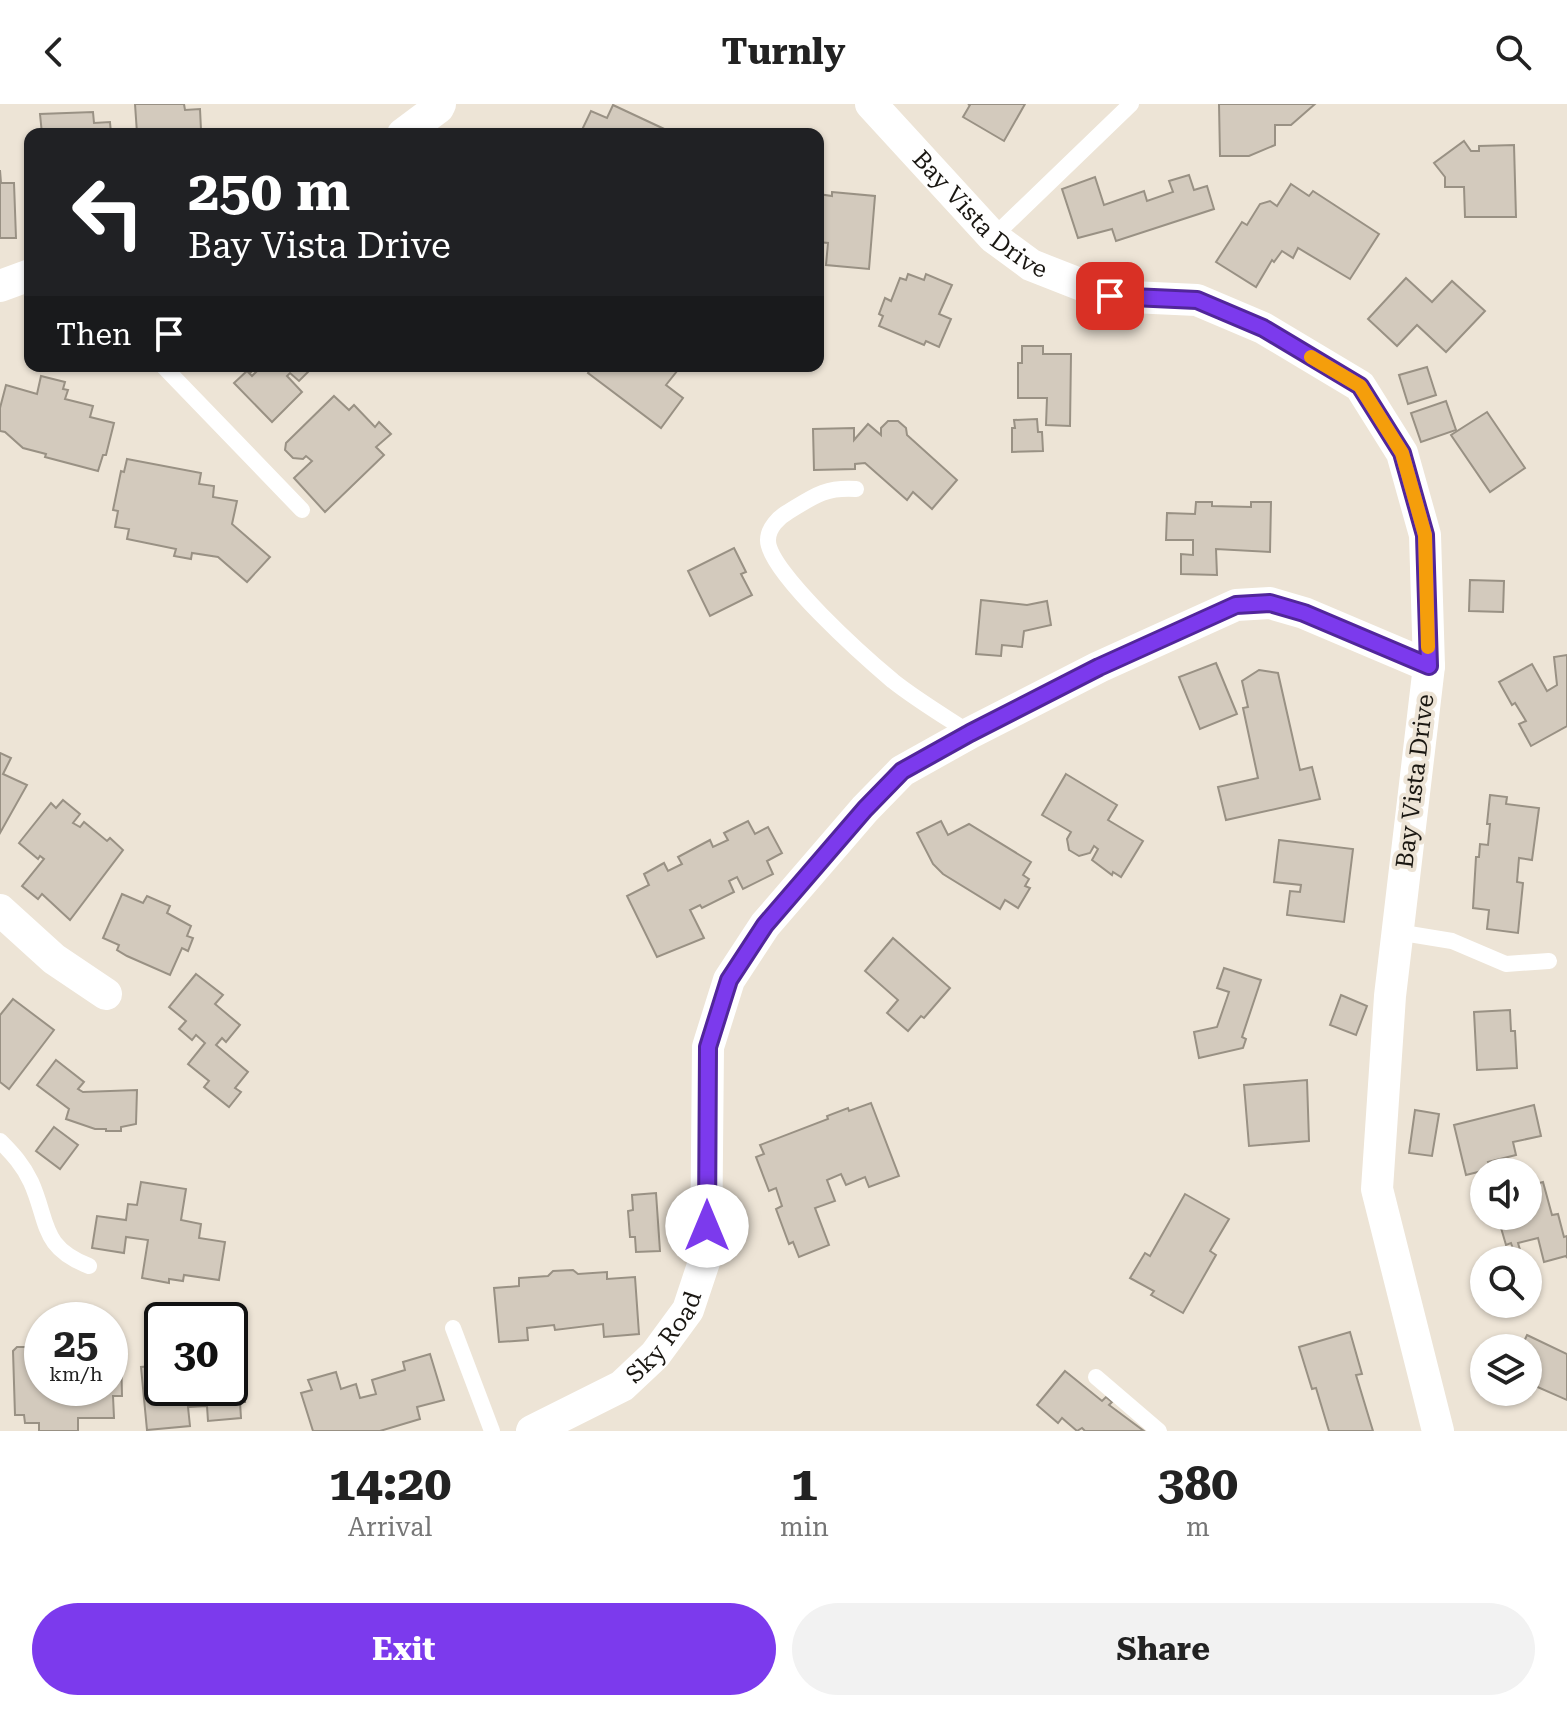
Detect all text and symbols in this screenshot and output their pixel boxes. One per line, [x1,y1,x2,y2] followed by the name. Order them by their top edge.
[32,30,76,74] icon: back
[1491,30,1535,74] icon: search
[722,31,845,73] text: Turnly
[907,145,1051,284] street label: Bay Vista Drive
[188,158,350,224] text: 250 m
[56,160,160,264] icon: left
[188,225,451,267] text: Bay Vista Drive
[1076,262,1144,330] pin
[1088,274,1132,318] icon: arrive
[147,312,191,356] icon: arrive
[56,317,131,352] text: Then
[1390,692,1440,870] street label: Bay Vista Drive
[1470,1158,1542,1406] map controls
[1470,1158,1542,1230] button: sound
[665,1184,749,1268] position arrow
[1470,1246,1542,1318] button: search
[620,1288,707,1389] street label: Sky Road
[144,1302,248,1406] speed limit sign: 30
[54,1320,98,1367] text: 25
[1470,1334,1542,1406] button: layers
[49,1362,103,1386] text: km/h
[329,1456,451,1512] text: 14:20
[791,1456,818,1512] text: 1
[1158,1456,1238,1512] text: 380
[348,1512,432,1542] text: Arrival
[780,1512,829,1542] text: min
[1186,1512,1210,1542] text: m
[32,1603,776,1695] button: Exit
[792,1603,1535,1695] button: Share

